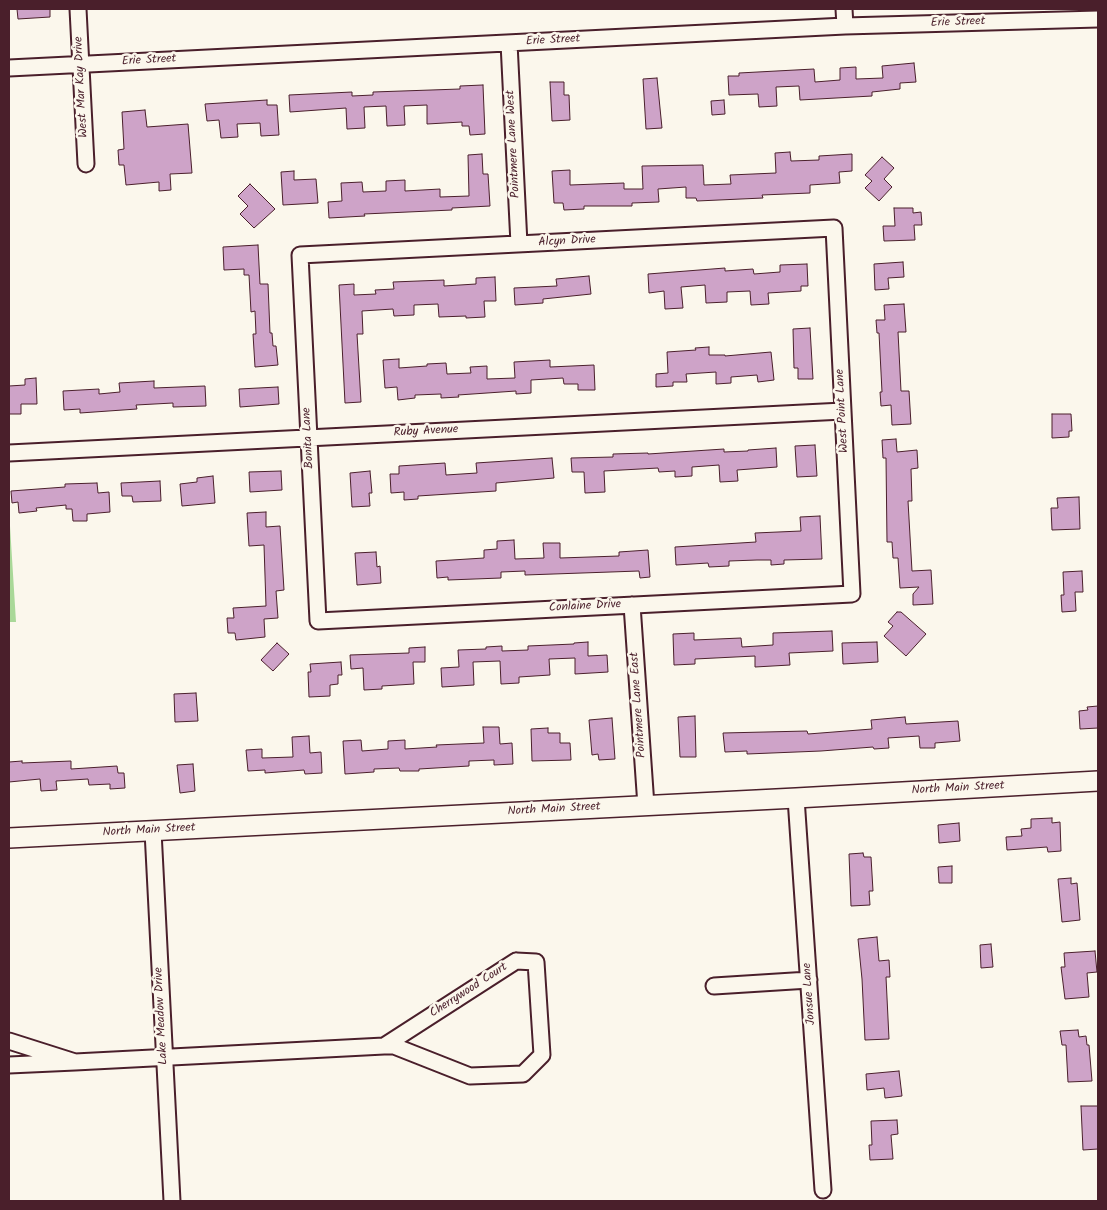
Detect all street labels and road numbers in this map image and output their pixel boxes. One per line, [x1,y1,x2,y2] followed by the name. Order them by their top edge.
[931,15,985,31] street label: Erie Street
[525,32,581,50] street label: Erie Street
[72,36,92,138] street label: West Mar Kay Drive
[121,52,177,70] street label: Erie Street
[504,90,524,198] street label: Pointmere Lane West
[538,233,596,251] street label: Alcyn Drive
[834,369,852,453] street label: West Point Lane
[300,407,318,469] street label: Bonita Lane
[393,423,459,441] street label: Ruby Avenue
[549,598,621,616] street label: Conlaine Drive
[628,652,650,758] street label: Pointmere Lane East
[911,779,1005,799] street label: North Main Street
[507,800,601,820] street label: North Main Street
[102,821,196,841] street label: North Main Street
[428,961,510,1021] street label: Cherrywood Court
[801,962,819,1026] street label: Jonsue Lane
[152,967,172,1065] street label: Lake Meadow Drive

